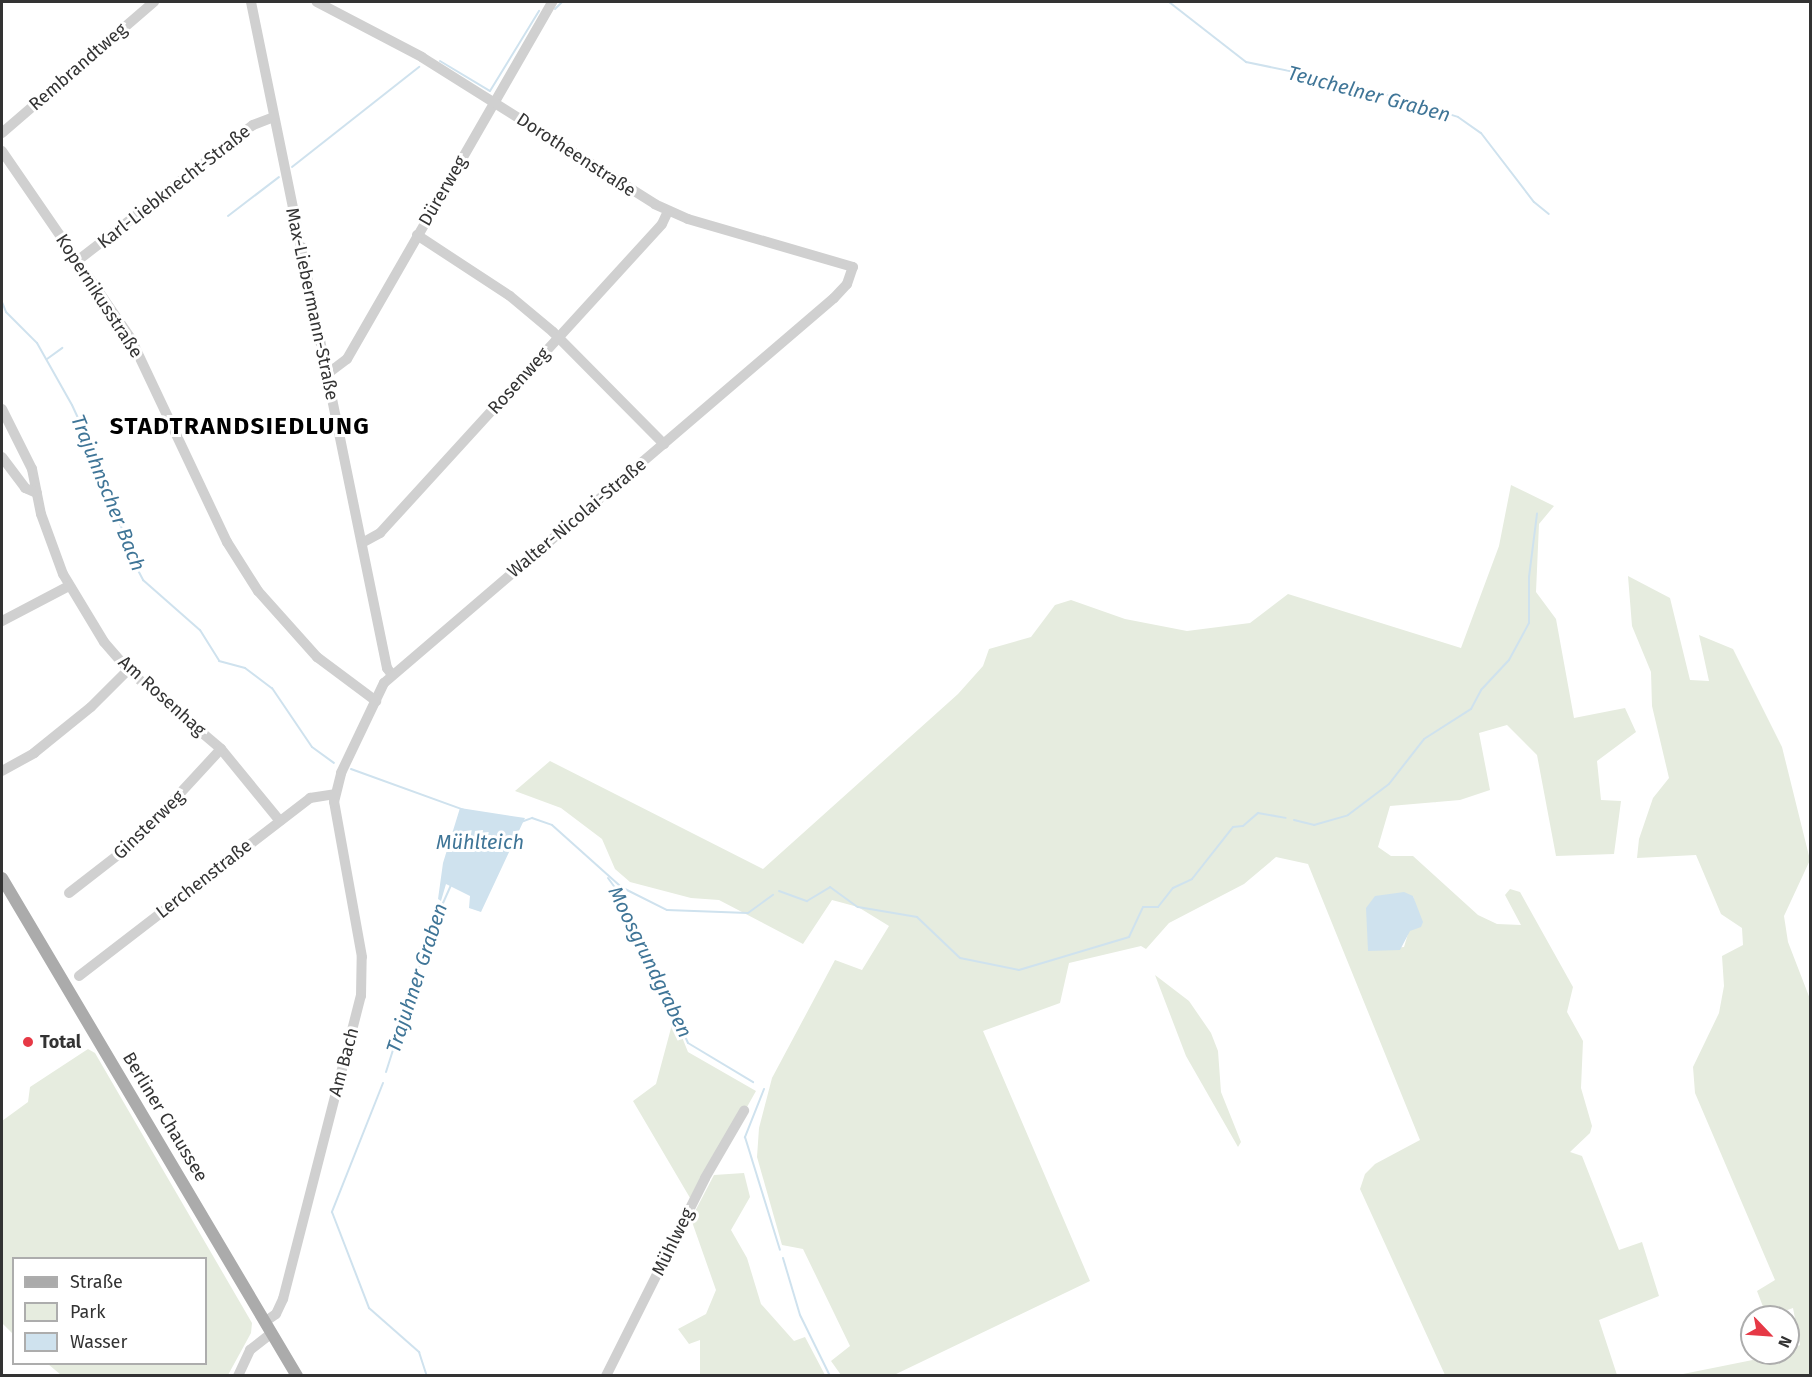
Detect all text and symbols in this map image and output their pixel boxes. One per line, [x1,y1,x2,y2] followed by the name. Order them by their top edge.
[25,19,131,115] street label: Rembrandtweg
[1285,61,1453,127] water label: Teuchelner Graben
[512,108,640,202] street label: Dorotheenstraße
[93,121,255,253] street label: Karl-Liebknecht-Straße
[414,152,472,230] street label: Dürerweg
[281,206,343,402] street label: Max-Liebermann-Straße
[51,230,147,362] street label: Kopernikusstraße
[484,343,554,419] street label: Rosenweg
[66,411,150,575] water label: Trajuhnscher Bach
[110,413,370,441] district label: STADTRANDSIEDLUNG
[503,454,651,582] street label: Walter-Nicolai-Straße
[114,651,210,741] street label: Am Rosenhag
[109,786,189,864] street label: Ginsterweg
[436,830,524,854] water label: Mühlteich
[152,835,256,923] street label: Lerchenstraße
[603,882,697,1042] water label: Moosgrundgraben
[381,900,453,1056] water label: Trajuhner Graben
[324,1025,364,1099] street label: Am Bach
[40,1031,81,1053] place label: Total
[21,1035,35,1049] marker: Total
[118,1048,212,1186] street label: Berliner Chaussee
[647,1205,699,1279] street label: Mühlweg
[12,1257,207,1365] legend
[70,1271,123,1293] text: Straße
[70,1301,105,1323] text: Park
[1740,1305,1800,1365] north arrow
[70,1331,127,1353] text: Wasser
[1774,1333,1796,1351] text: N

